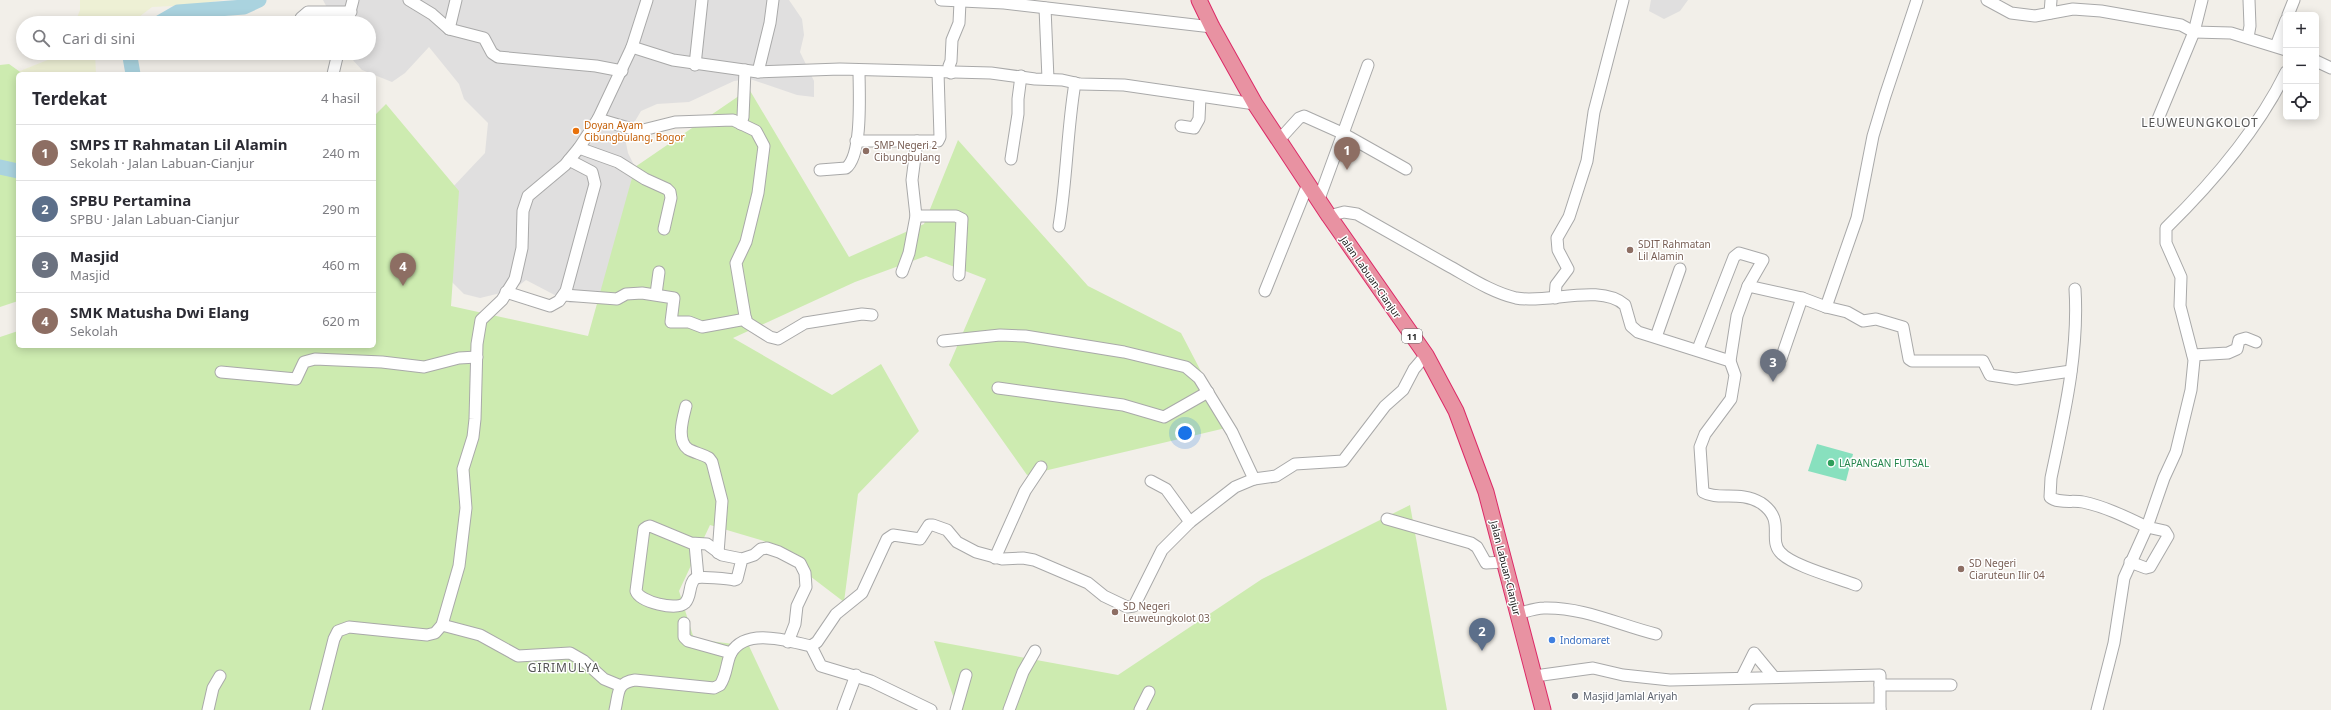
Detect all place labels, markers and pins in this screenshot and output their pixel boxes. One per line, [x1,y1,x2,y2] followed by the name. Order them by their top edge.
[584,118,685,144] place label: Doyan Ayam Cibungbulang, Bogor
[571,126,581,136] marker: Doyan Ayam Cibungbulang, Bogor
[1334,137,1360,170] pin: 1
[874,138,940,164] place label: SMP Negeri 2 Cibungbulang
[861,146,871,156] marker: SMP Negeri 2 Cibungbulang
[1638,237,1711,263] place label: SDIT Rahmatan Lil Alamin
[1625,245,1635,255] marker: SDIT Rahmatan Lil Alamin
[390,253,416,286] pin: 4
[1760,349,1786,382] pin: 3
[1839,456,1929,470] place label: LAPANGAN FUTSAL
[1826,458,1836,468] marker: LAPANGAN FUTSAL
[1969,556,2045,582] place label: SD Negeri Ciaruteun Ilir 04
[1956,564,1966,574] marker: SD Negeri Ciaruteun Ilir 04
[1123,599,1210,625] place label: SD Negeri Leuweungkolot 03
[1110,607,1120,617] marker: SD Negeri Leuweungkolot 03
[1469,618,1495,651] pin: 2
[1560,633,1610,647] place label: Indomaret
[1547,635,1557,645] marker: Indomaret
[1583,689,1677,703] place label: Masjid Jamlal Ariyah
[1570,691,1580,701] marker: Masjid Jamlal Ariyah

